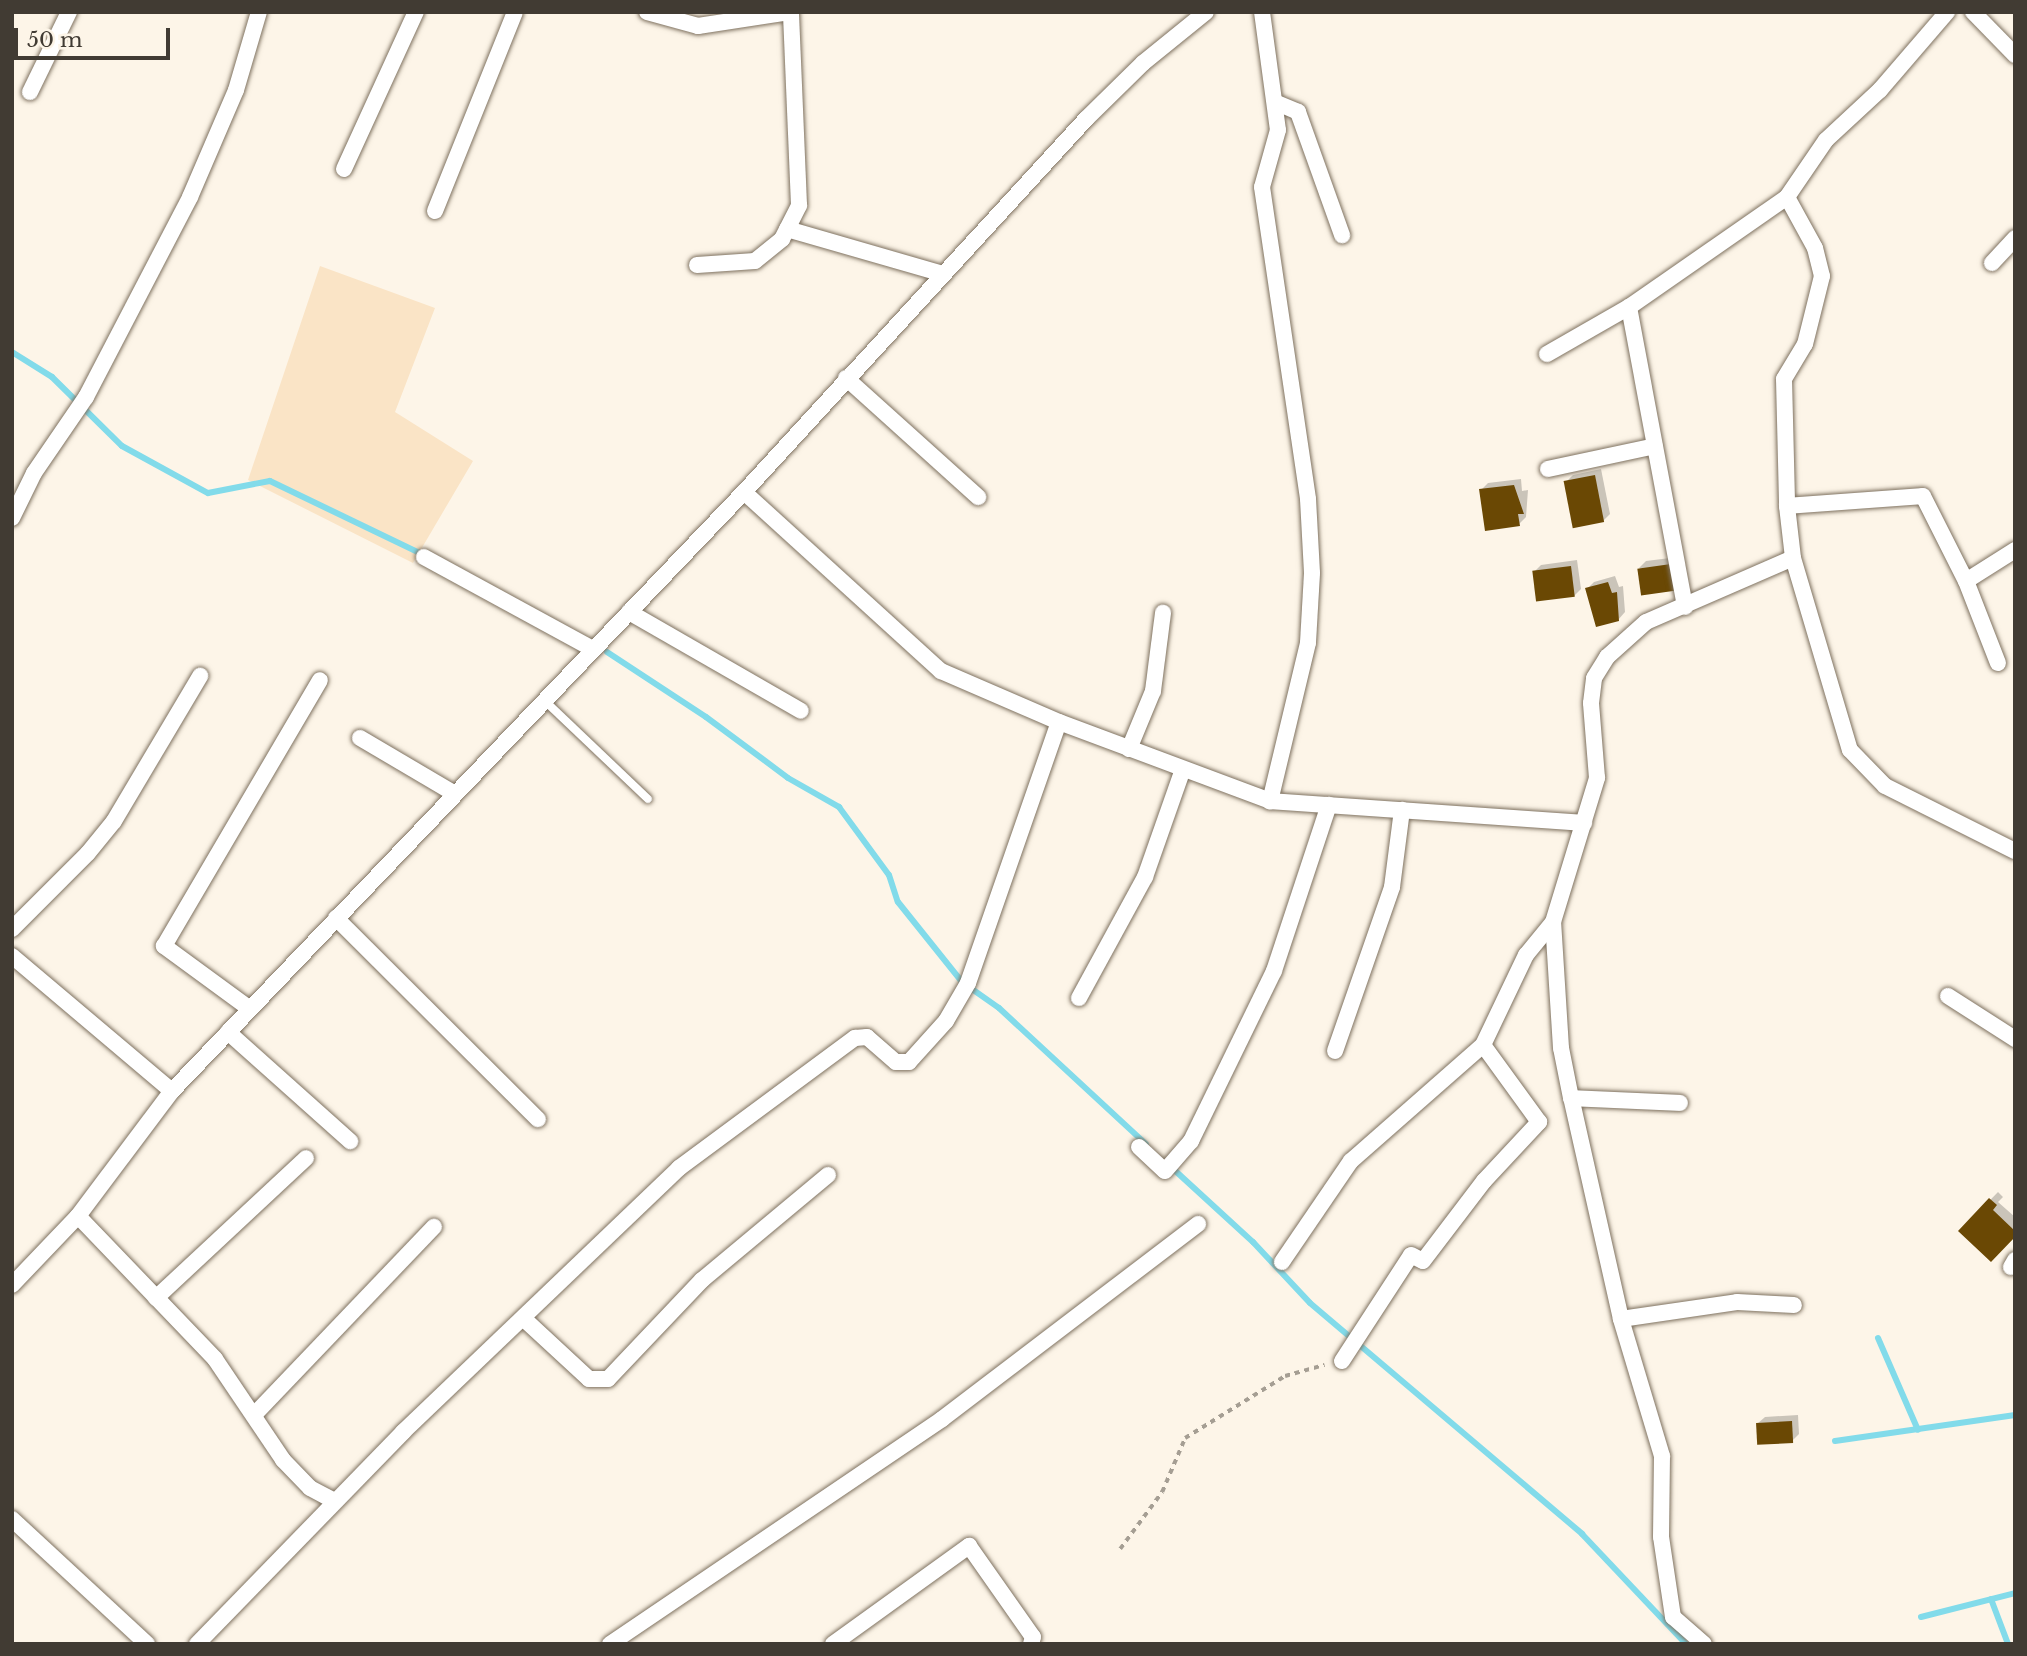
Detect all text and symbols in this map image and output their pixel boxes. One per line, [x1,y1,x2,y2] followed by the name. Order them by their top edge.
[18,14,173,58] scale bar
[27,27,82,53] text: 50 m

